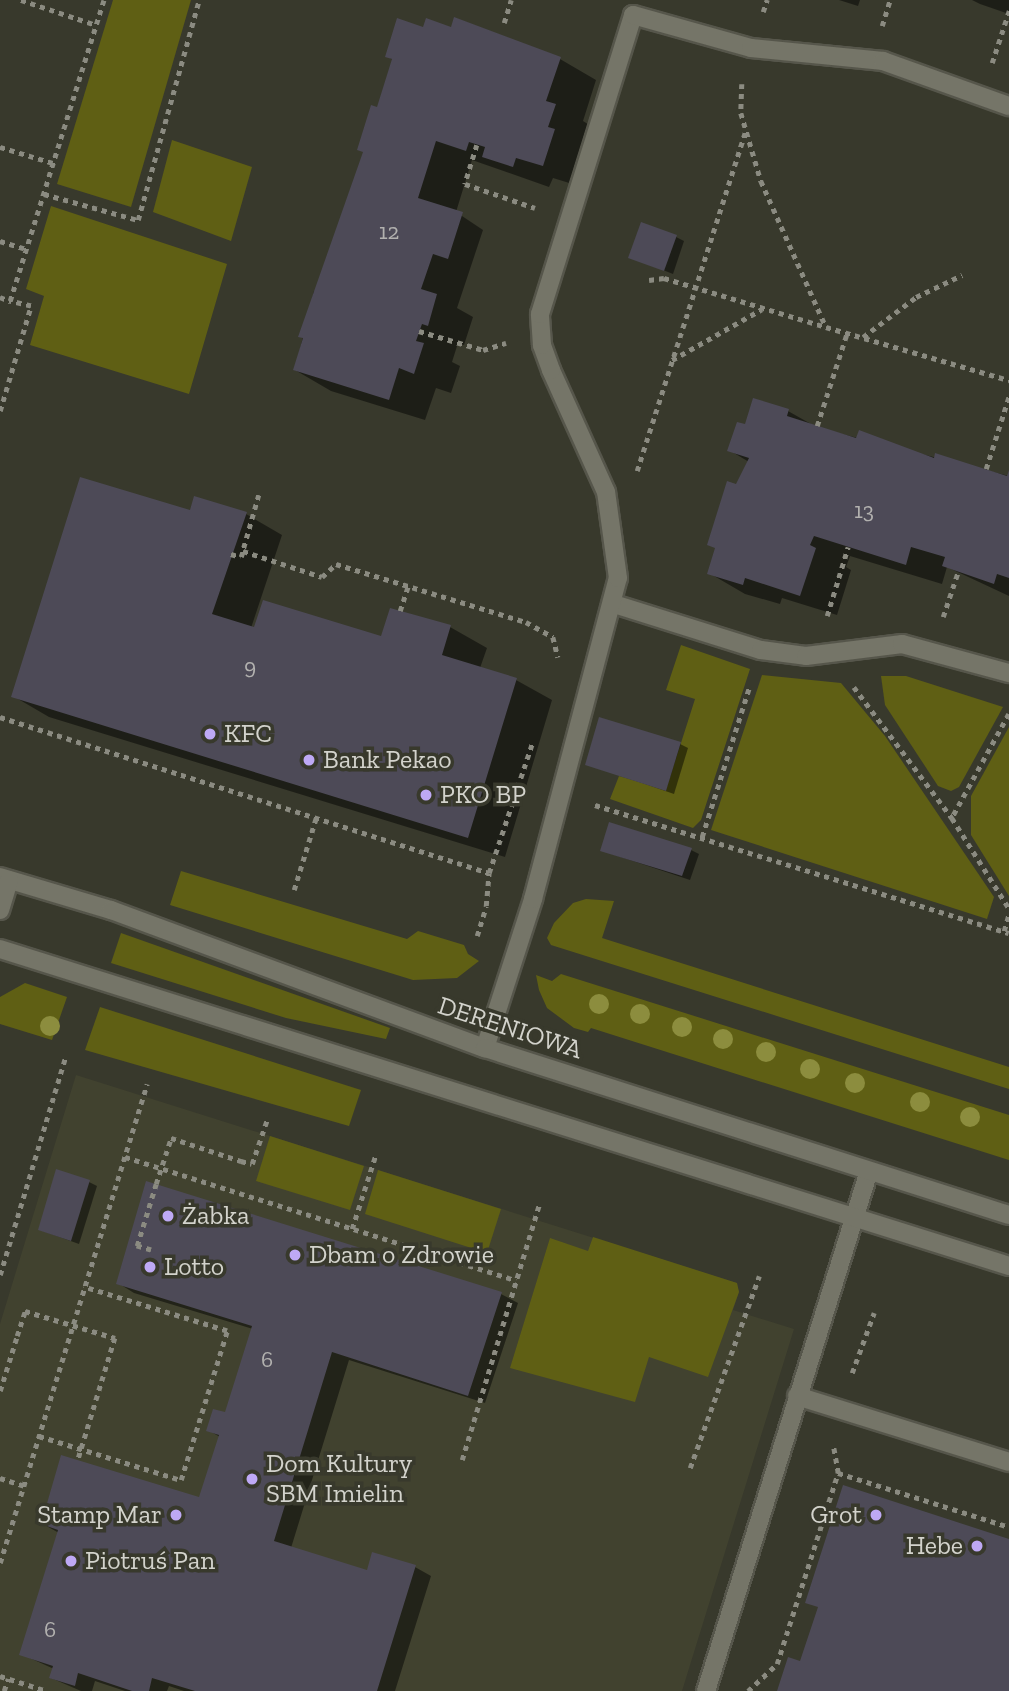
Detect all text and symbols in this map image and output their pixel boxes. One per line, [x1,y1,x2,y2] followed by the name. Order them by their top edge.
[379,217,399,245] house number: 12
[854,496,874,524] house number: 13
[244,652,256,680] house number: 9
[224,718,272,750] place label: KFC
[202,726,218,742] marker: KFC
[323,744,452,776] place label: Bank Pekao
[301,752,317,768] marker: Bank Pekao
[440,779,526,811] place label: PKO BP
[418,787,434,803] marker: PKO BP
[434,990,586,1066] street label: DERENIOWA
[182,1200,250,1232] place label: Żabka
[160,1208,176,1224] marker: Żabka
[309,1239,494,1271] place label: Dbam o Zdrowie
[287,1247,303,1263] marker: Dbam o Zdrowie
[164,1251,224,1283] place label: Lotto
[142,1259,158,1275] marker: Lotto
[261,1345,273,1373] house number: 6
[266,1448,412,1510] place label: Dom Kultury SBM Imielin
[244,1471,260,1487] marker: Dom Kultury SBM Imielin
[37,1499,162,1531] place label: Stamp Mar
[810,1499,862,1531] place label: Grot
[168,1507,184,1523] marker: Stamp Mar
[868,1507,884,1523] marker: Grot
[906,1530,963,1562] place label: Hebe
[969,1538,985,1554] marker: Hebe
[85,1545,215,1577] place label: Piotruś Pan
[63,1553,79,1569] marker: Piotruś Pan
[44,1615,56,1643] house number: 6

